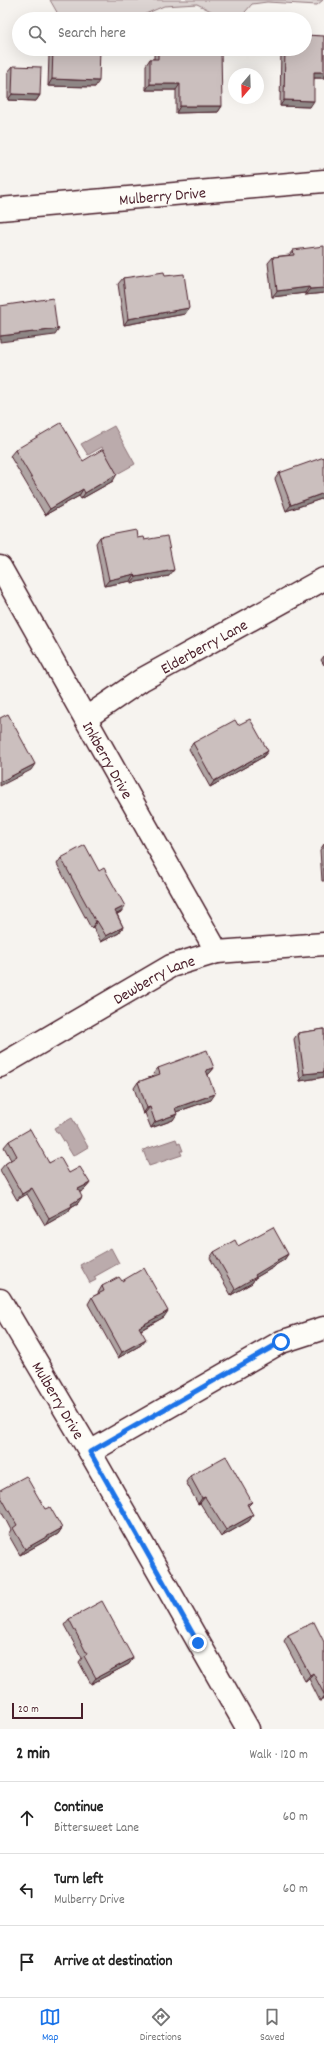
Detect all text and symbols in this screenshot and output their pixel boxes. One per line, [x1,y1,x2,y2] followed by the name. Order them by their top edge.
[12,12,312,56] search box
[26,23,48,45] icon: search
[58,23,126,45] text: Search here
[228,68,264,104] north arrow
[118,182,207,213] street label: Mulberry Drive
[157,615,252,681] street label: Elderberry Lane
[75,718,137,804] street label: Inkberry Drive
[109,950,198,1011] street label: Dewberry Lane
[272,1333,290,1351] route start
[25,1358,89,1444] street label: Mulberry Drive
[189,1634,207,1652] route end
[12,1701,83,1720] scale bar
[18,1702,39,1718] text: 20 m
[16,1743,50,1767] text: 2 min
[250,1746,308,1765] text: Walk · 120 m
[54,1797,103,1819] text: Continue
[16,1807,38,1829] icon: ahead
[283,1808,308,1827] text: 60 m
[54,1819,139,1838] text: Bittersweet Lane
[54,1869,103,1891] text: Turn left
[16,1879,38,1901] icon: left
[283,1880,308,1899] text: 60 m
[54,1891,125,1910] text: Mulberry Drive
[16,1951,38,1973] icon: arrive
[54,1951,172,1973] text: Arrive at destination
[39,2006,61,2046] tab: Map
[140,2006,182,2046] tab: Directions
[260,2006,285,2046] tab: Saved

